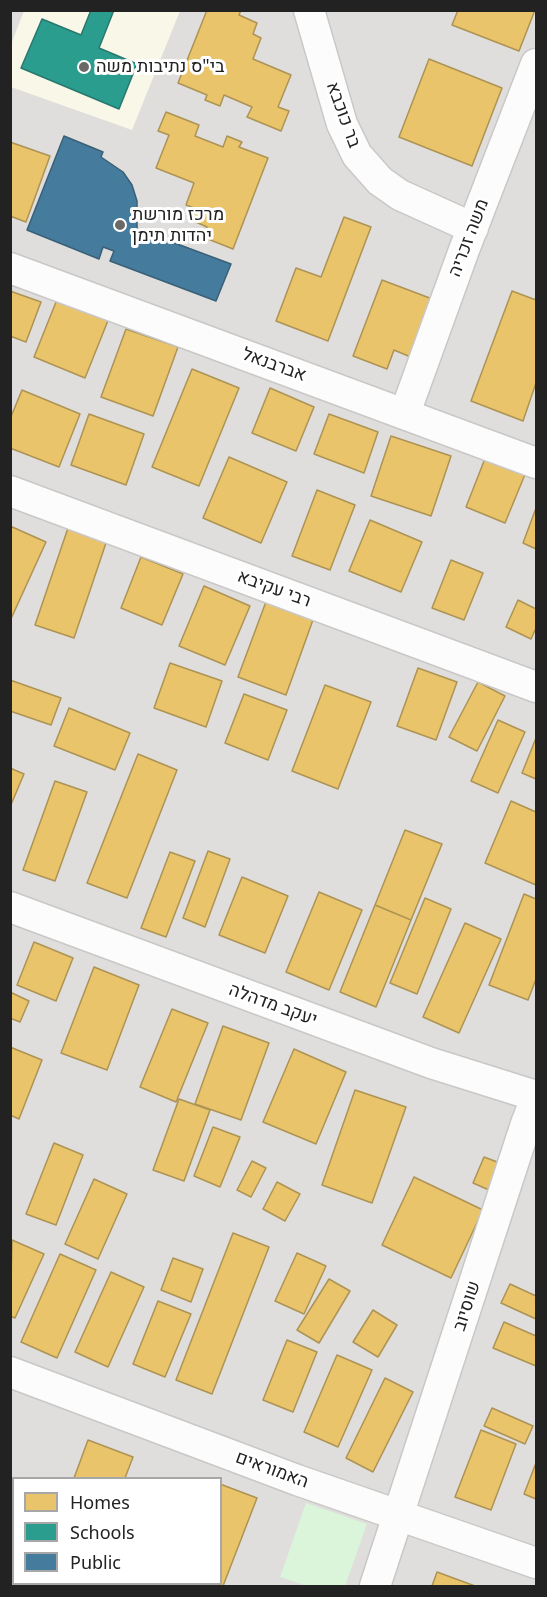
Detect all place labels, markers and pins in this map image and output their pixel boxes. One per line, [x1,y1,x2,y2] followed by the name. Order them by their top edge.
[96,56,225,78] place label: בי"ס נתיבות משה
[77,60,91,74] marker: בי"ס נתיבות משה
[132,204,224,246] place label: מרכז מורשת יהדות תימן
[113,218,127,232] marker: מרכז מורשת יהדות תימן

